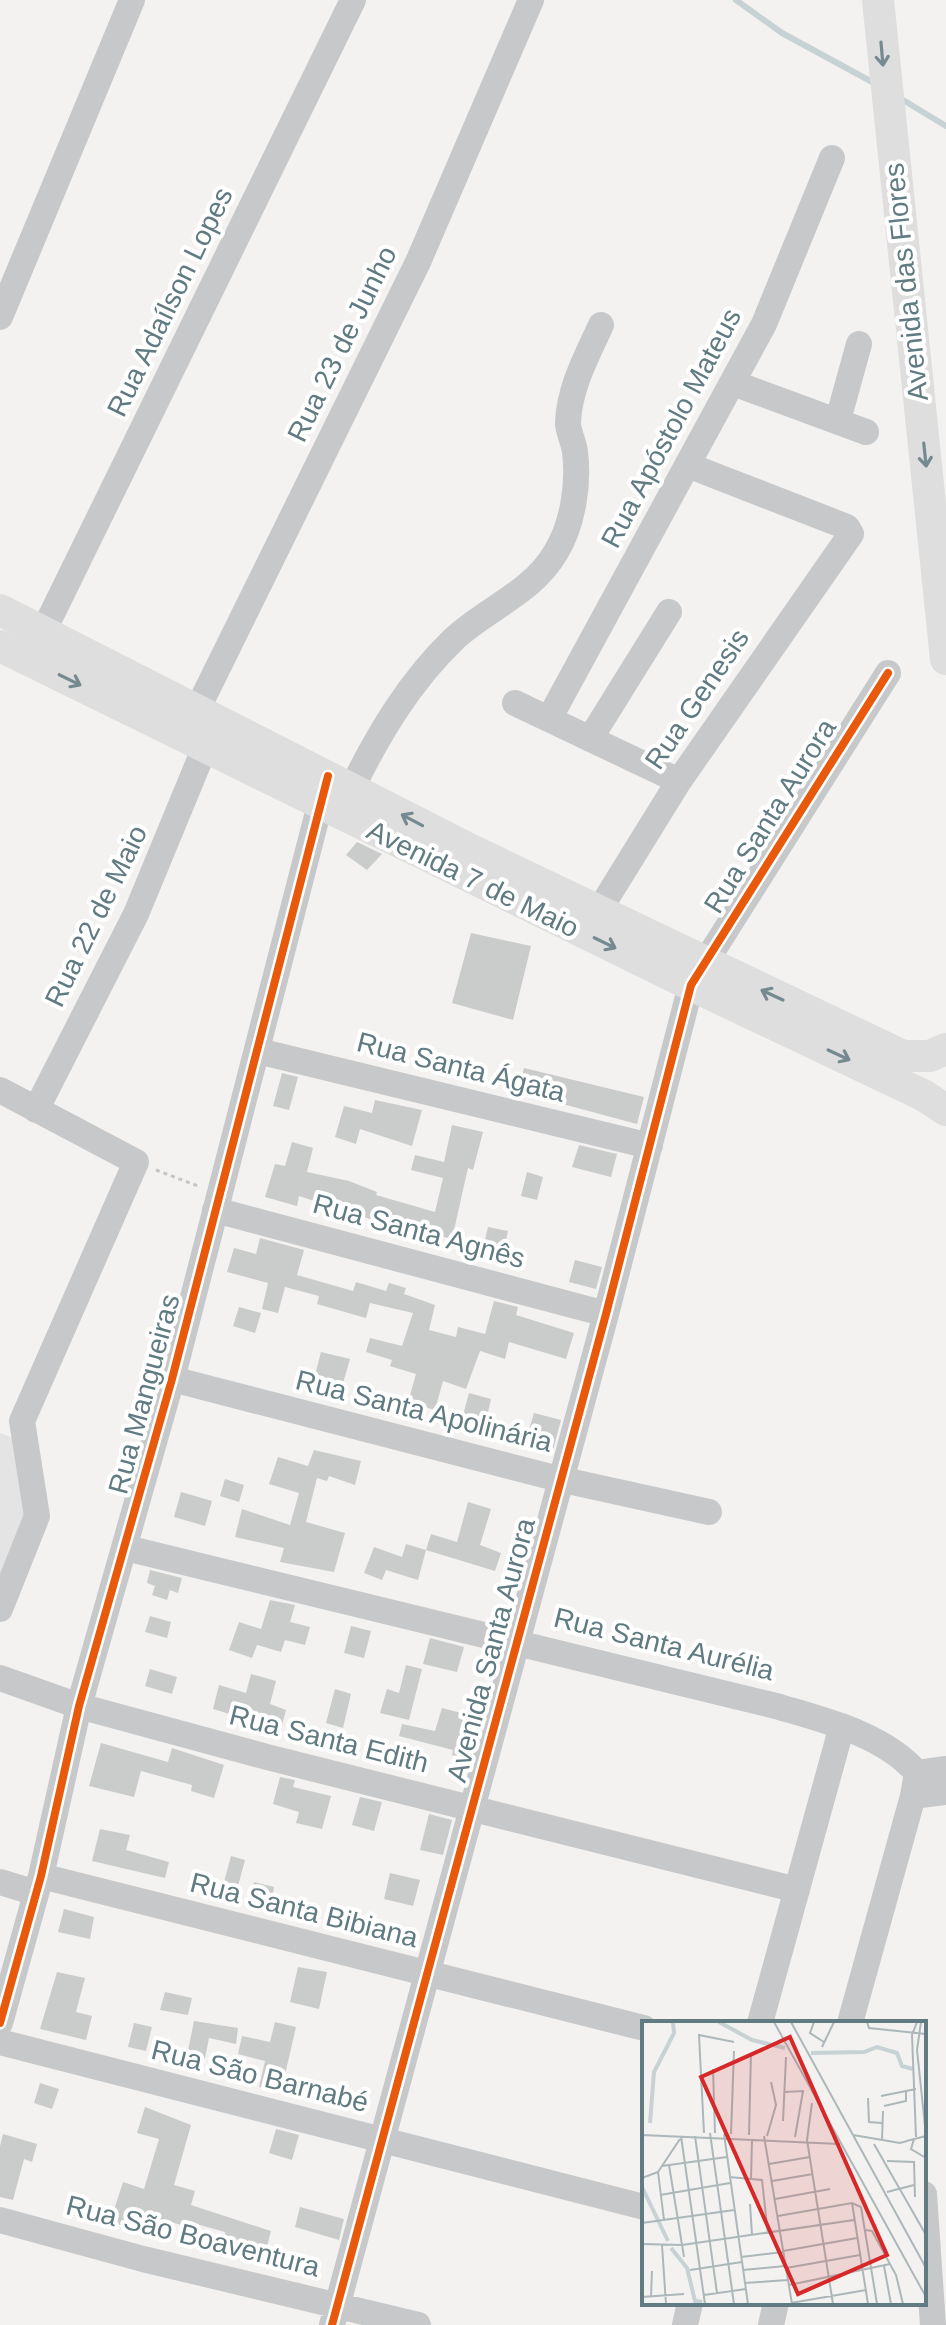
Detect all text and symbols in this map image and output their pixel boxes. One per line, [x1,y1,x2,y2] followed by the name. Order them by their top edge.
[875,41,890,67] one-way arrow
[878,161,934,403] street label: Avenida das Flores
[101,183,239,421] street label: Rua Adaílson Lopes
[281,241,403,447] street label: Rua 23 de Junho
[595,303,747,553] street label: Rua Apóstolo Mateus
[917,441,932,468] one-way arrow
[639,623,755,775] street label: Rua Genesis
[58,673,82,688] one-way arrow
[698,713,842,919] street label: Rua Santa Aurora
[401,811,425,827] one-way arrow
[362,814,584,944] street label: Avenida 7 de Maio
[39,820,153,1012] street label: Rua 22 de Maio
[592,936,616,951] one-way arrow
[760,987,784,1002] one-way arrow
[354,1026,569,1108] street label: Rua Santa Ágata
[827,1048,851,1063] one-way arrow
[310,1188,528,1274] street label: Rua Santa Agnês
[102,1291,186,1497] street label: Rua Mangueiras
[293,1364,556,1458] street label: Rua Santa Apolinária
[441,1514,541,1785] street label: Avenida Santa Aurora
[551,1602,778,1686] street label: Rua Santa Aurélia
[226,1699,432,1779] street label: Rua Santa Edith
[187,1867,421,1953] street label: Rua Santa Bibiana
[642,2021,926,2305] inset map
[148,2034,372,2118] street label: Rua São Barnabé
[63,2190,323,2283] street label: Rua São Boaventura

